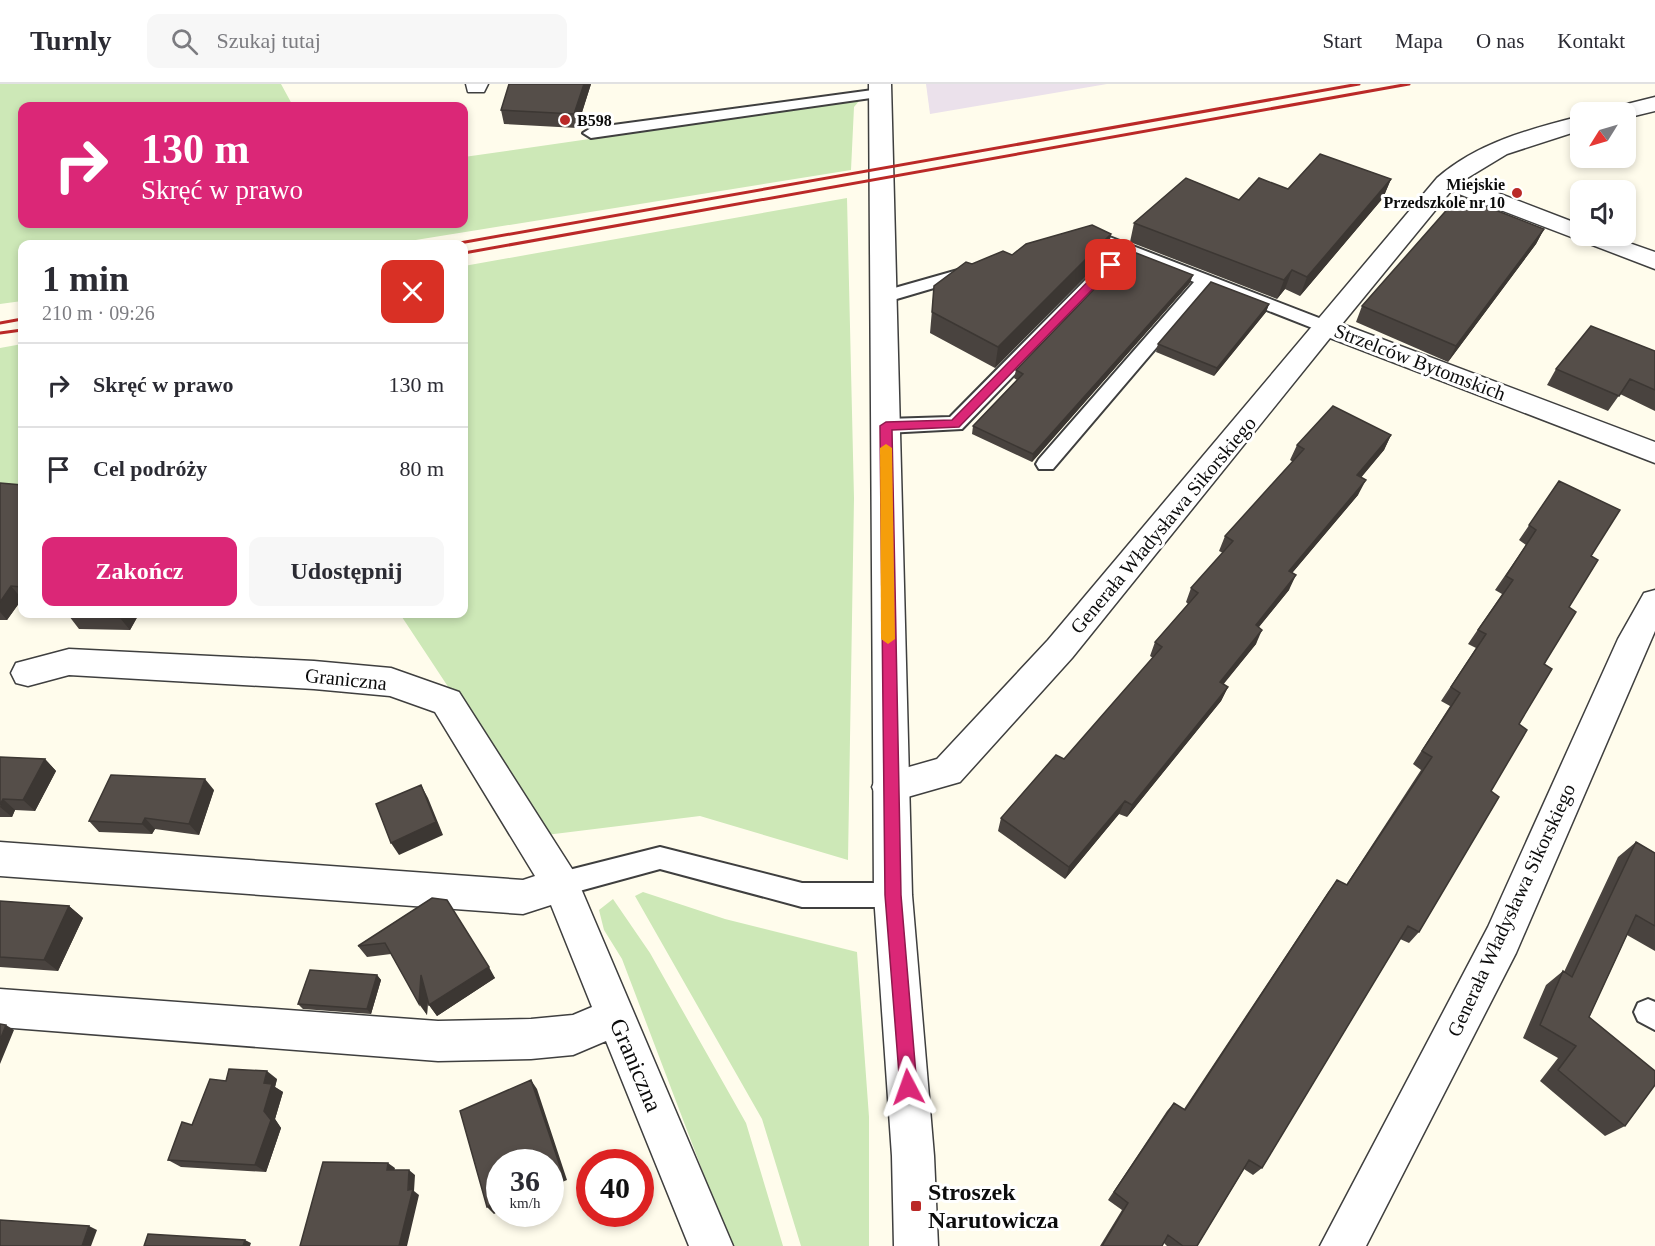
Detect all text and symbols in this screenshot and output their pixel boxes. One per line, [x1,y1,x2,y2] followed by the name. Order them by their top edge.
[147,14,567,68] search box
[30,25,111,56] text: Turnly
[168,25,201,58] icon: search
[216,28,321,53] text: Szukaj tutaj
[1322,29,1362,53] text: Start
[1395,29,1443,53] text: Mapa
[1476,29,1524,53] text: O nas
[1557,29,1625,53] text: Kontakt
[1570,102,1636,168] north arrow
[1570,102,1636,246] map controls
[577,112,612,129] place label: B598
[558,113,572,127] marker: B598
[42,126,120,204] icon: right
[141,126,250,172] text: 130 m
[141,175,303,205] text: Skręć w prawo
[1384,176,1505,211] place label: Miejskie Przedszkole nr 10
[1570,180,1636,246] button: sound
[1510,186,1524,200] marker: Miejskie Przedszkole nr 10
[1085,239,1136,290] pin
[1094,248,1127,281] icon: arrive
[42,259,129,299] text: 1 min
[381,260,444,323] button: close
[42,302,155,324] text: 210 m · 09:26
[1331,319,1509,406] street label: Strzelców Bytomskich
[42,369,75,402] icon: right
[93,372,234,397] text: Skręć w prawo
[388,372,444,397] text: 130 m
[1066,412,1261,639] street label: Generała Władysława Sikorskiego
[42,453,75,486] icon: arrive
[93,456,207,481] text: Cel podróży
[399,456,444,481] text: 80 m
[42,537,237,606] button: Zakończ
[249,537,444,606] button: Udostępnij
[304,664,388,694] street label: Graniczna
[1443,780,1580,1040] street label: Generała Władysława Sikorskiego
[605,1015,667,1116] street label: Graniczna
[876,1055,940,1119] position arrow
[576,1149,654,1227] speed limit sign: 40
[510,1164,540,1197] text: 36
[928,1179,1059,1233] place label: Stroszek Narutowicza
[510,1195,540,1211] text: km/h
[909,1199,923,1213] marker: Stroszek Narutowicza

